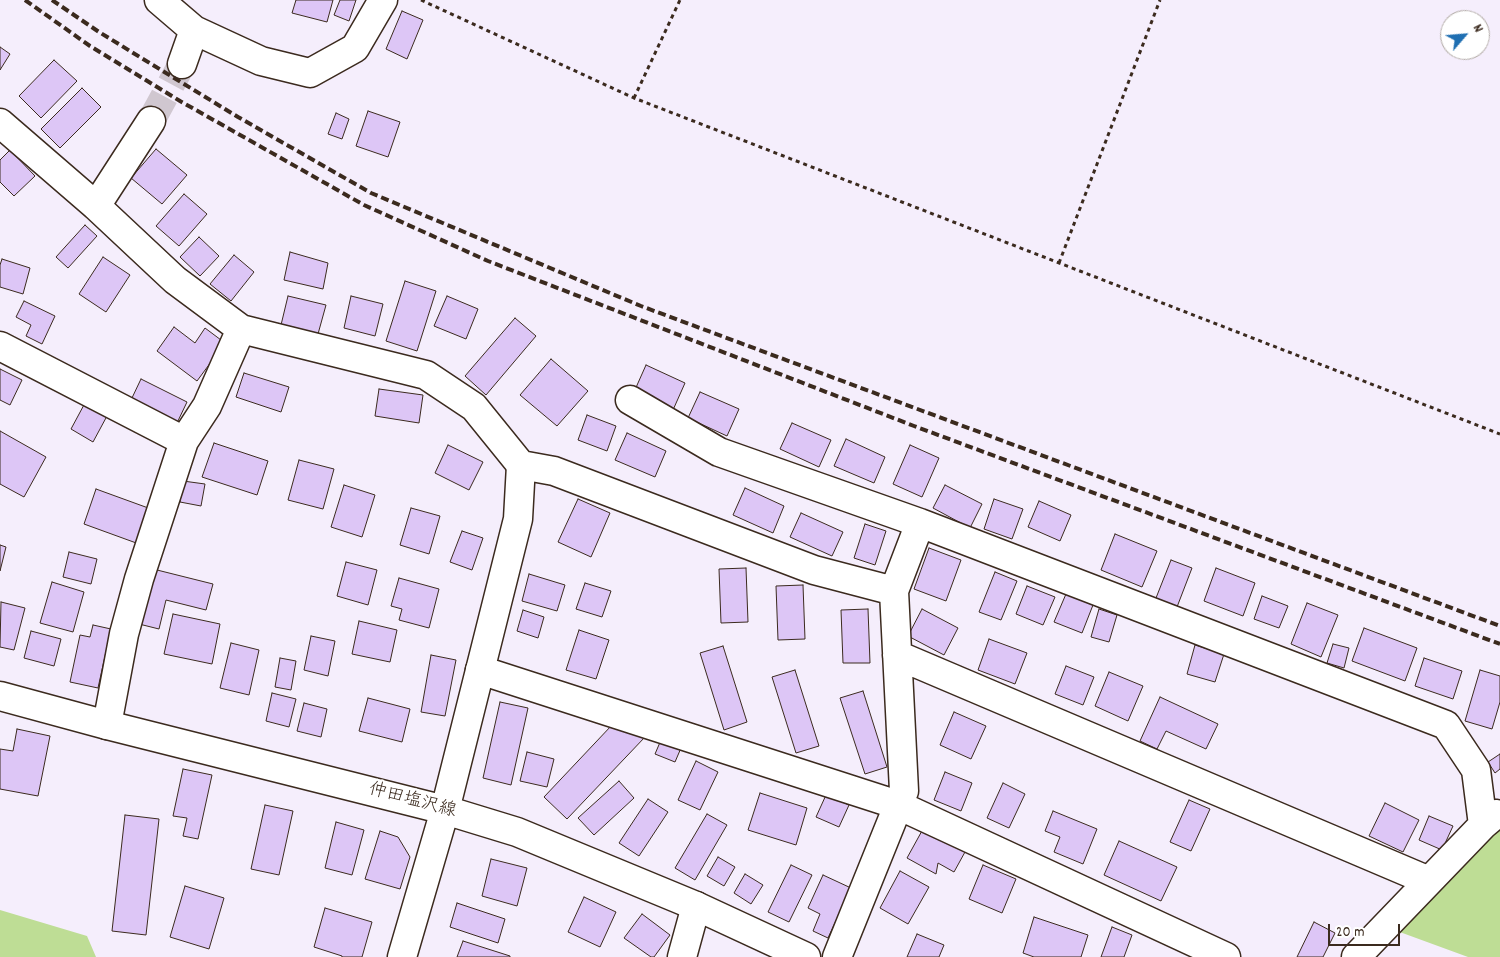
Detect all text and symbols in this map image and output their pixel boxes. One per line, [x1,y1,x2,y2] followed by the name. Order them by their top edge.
[1440,10,1490,60] north arrow
[1467,21,1488,36] text: N
[366,780,458,824] street label: 仲田塩沢線
[1330,914,1402,946] scale bar
[1336,922,1364,944] text: 20 m

